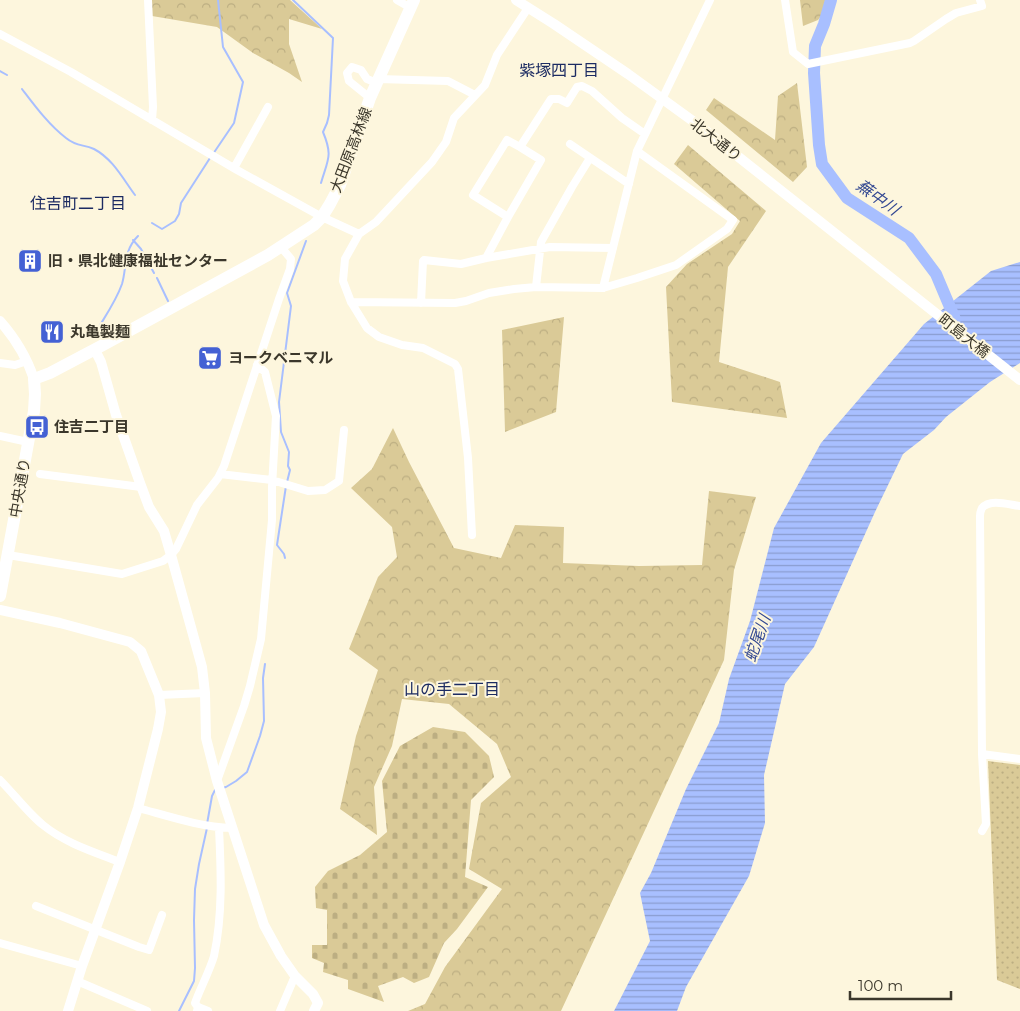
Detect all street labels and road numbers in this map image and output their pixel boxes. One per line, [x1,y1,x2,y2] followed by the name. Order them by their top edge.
[326,104,376,195] street label: 大田原高林線
[687,114,746,166] street label: 北大通り
[935,310,994,362] street label: 町島大橋
[5,457,34,519] street label: 中央通り

